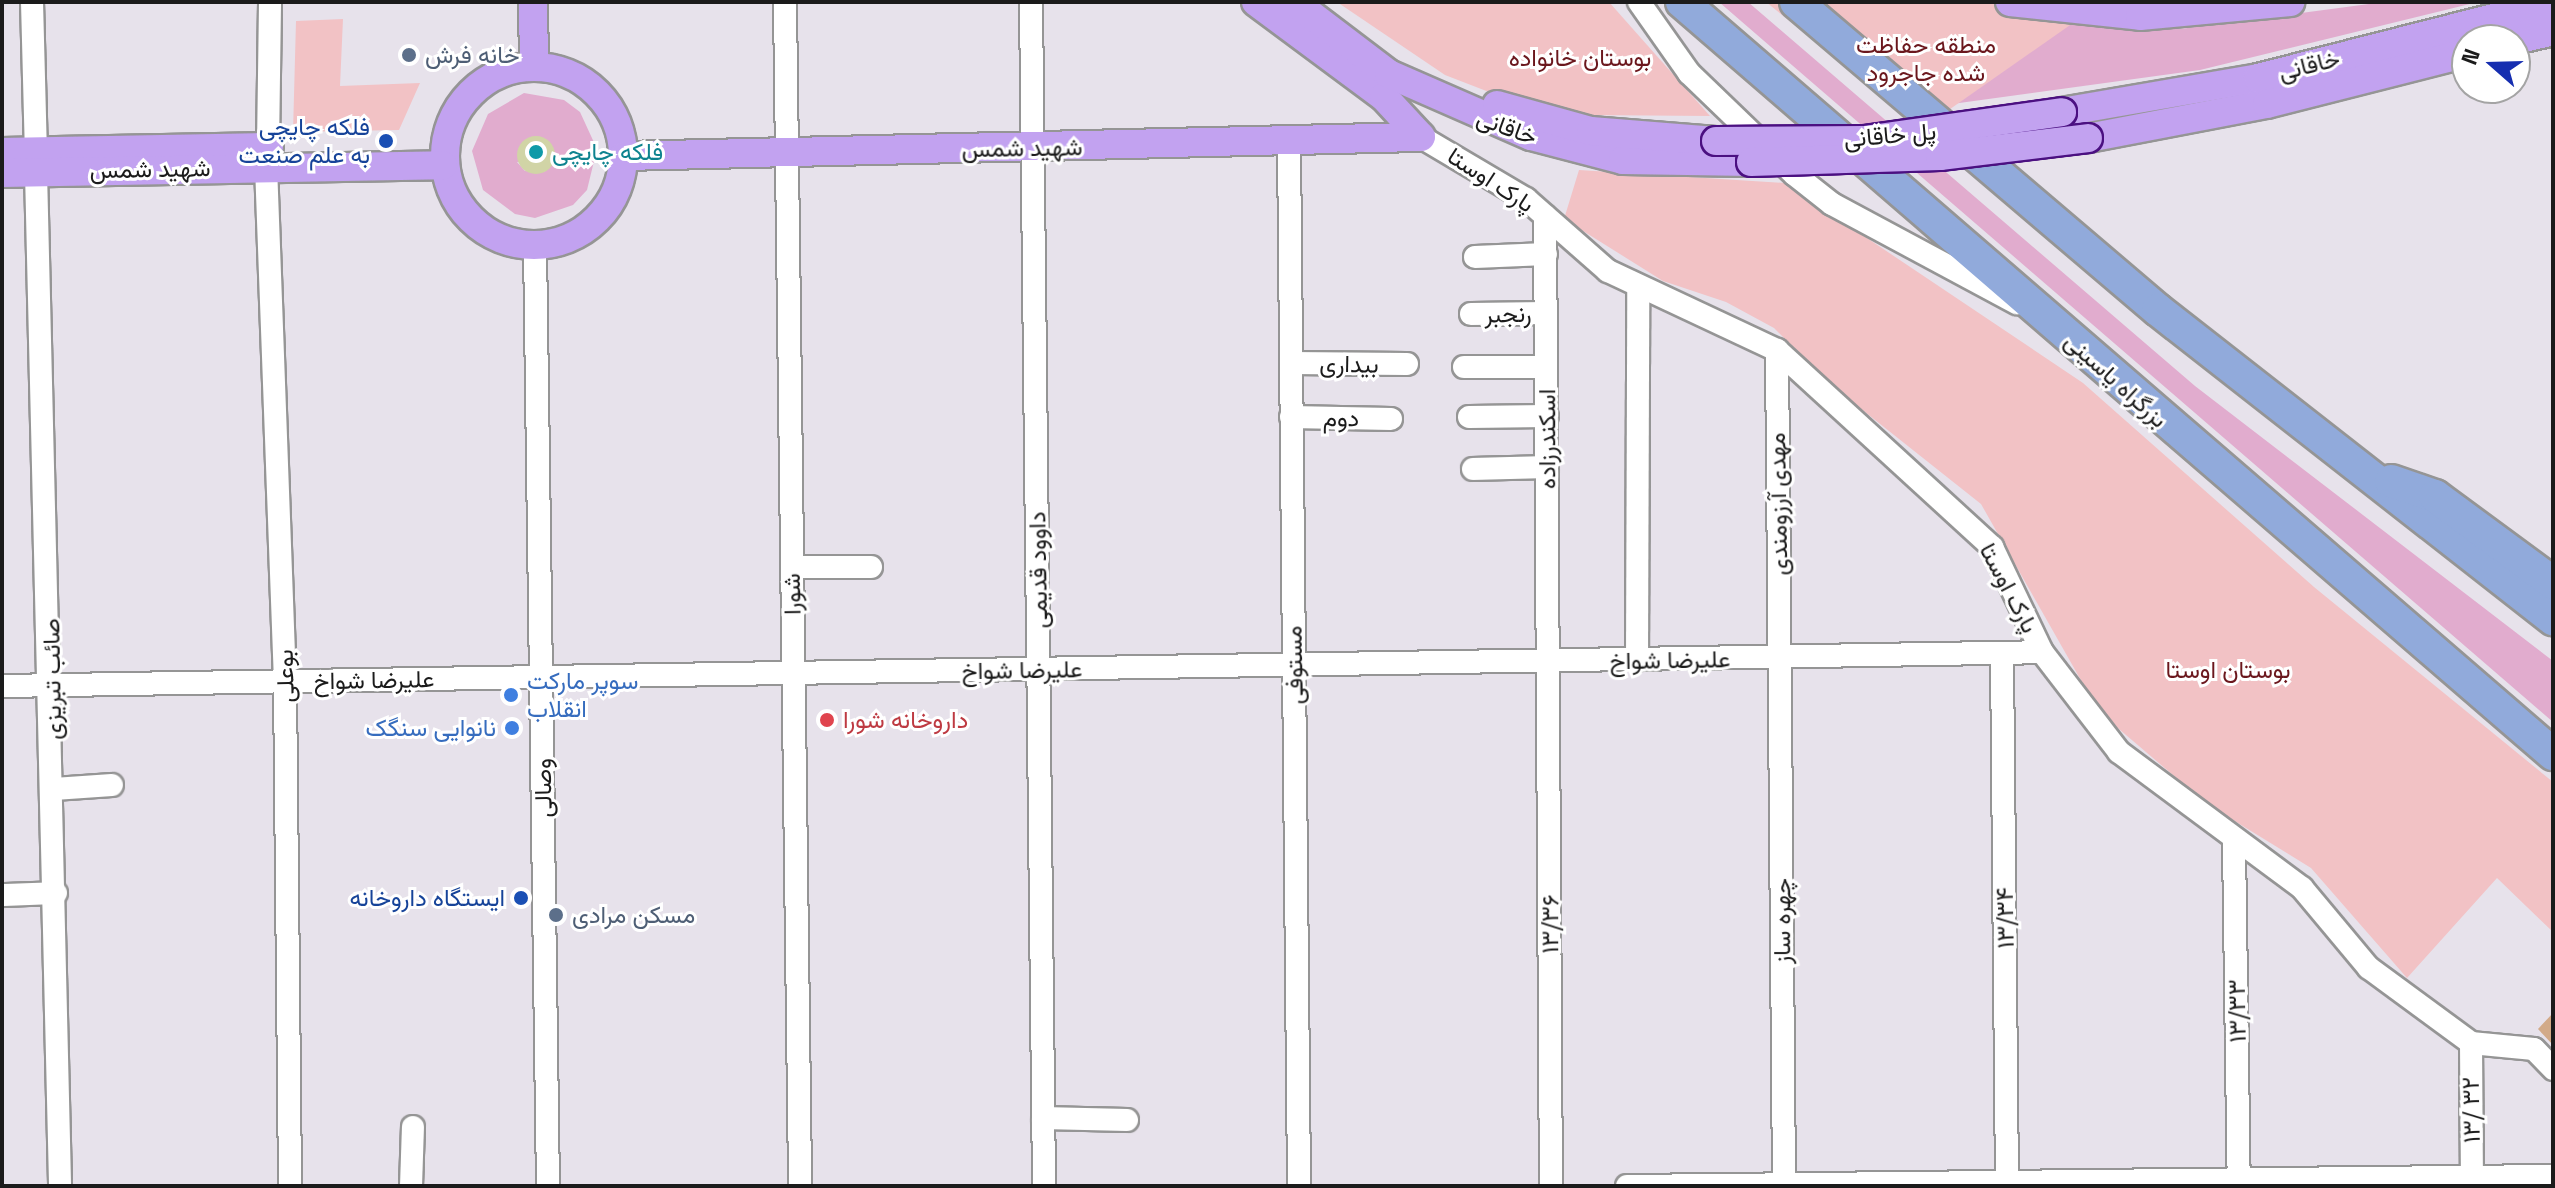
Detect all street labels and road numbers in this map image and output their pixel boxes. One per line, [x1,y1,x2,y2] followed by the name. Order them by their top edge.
[2275,44,2343,86] street label: خاقانی
[1473,103,1541,151] street label: خاقانی
[1843,117,1937,153] street label: پل خاقانی
[961,133,1083,163] street label: شهید شمس
[1442,141,1540,219] street label: پارک اوستا
[89,154,211,184] street label: شهید شمس
[1484,299,1532,329] street label: رنجبر
[2059,326,2173,434] street label: بزرگراه یاسینی
[1319,349,1379,379] street label: بیداری
[1533,389,1561,489] street label: اسکندرزاده
[1323,403,1359,433] street label: دوم
[1762,432,1794,576] street label: مهدی آرزومندی
[1023,511,1053,629] street label: داوود قدیمی
[1973,538,2045,638] street label: پارک اوستا
[777,573,807,615] street label: شورا
[37,618,67,740] street label: صائب تبریزی
[1279,625,1309,705] street label: مستوفی
[1609,645,1731,675] street label: علیرضا شواخ
[270,649,300,703] street label: بوعلی
[961,655,1083,685] street label: علیرضا شواخ
[313,665,435,695] street label: علیرضا شواخ
[528,758,558,818] street label: وصالی
[1768,878,1796,964] street label: چهره ساز
[1990,887,2020,949] street label: ۱۳/۳۴
[1536,894,1564,954] street label: ۱۳/۳۶
[2222,979,2252,1043] street label: ۱۳/۳۳
[2456,1077,2486,1143] street label: ۱۳/ ۳۲

